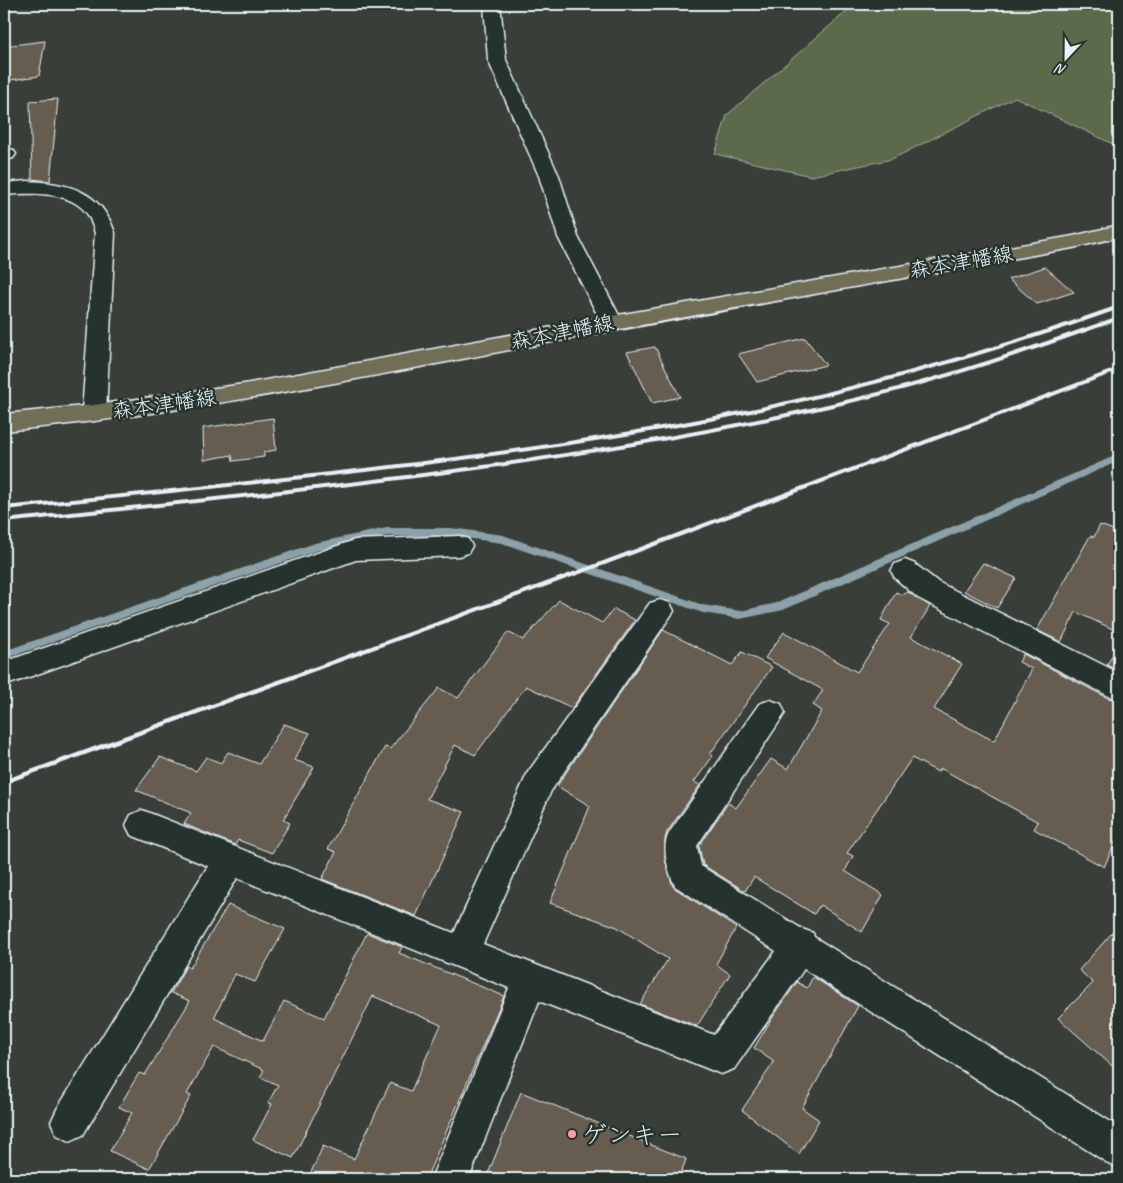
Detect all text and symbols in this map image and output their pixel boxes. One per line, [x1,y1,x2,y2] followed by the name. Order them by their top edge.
[1040,32,1090,82] north arrow
[1052,59,1069,79] text: N
[907,240,1015,284] street label: 森本津幡線
[508,309,616,355] street label: 森本津幡線
[110,384,218,424] street label: 森本津幡線
[582,1119,682,1151] place label: ゲンキー
[566,1128,578,1140] marker: ゲンキー

